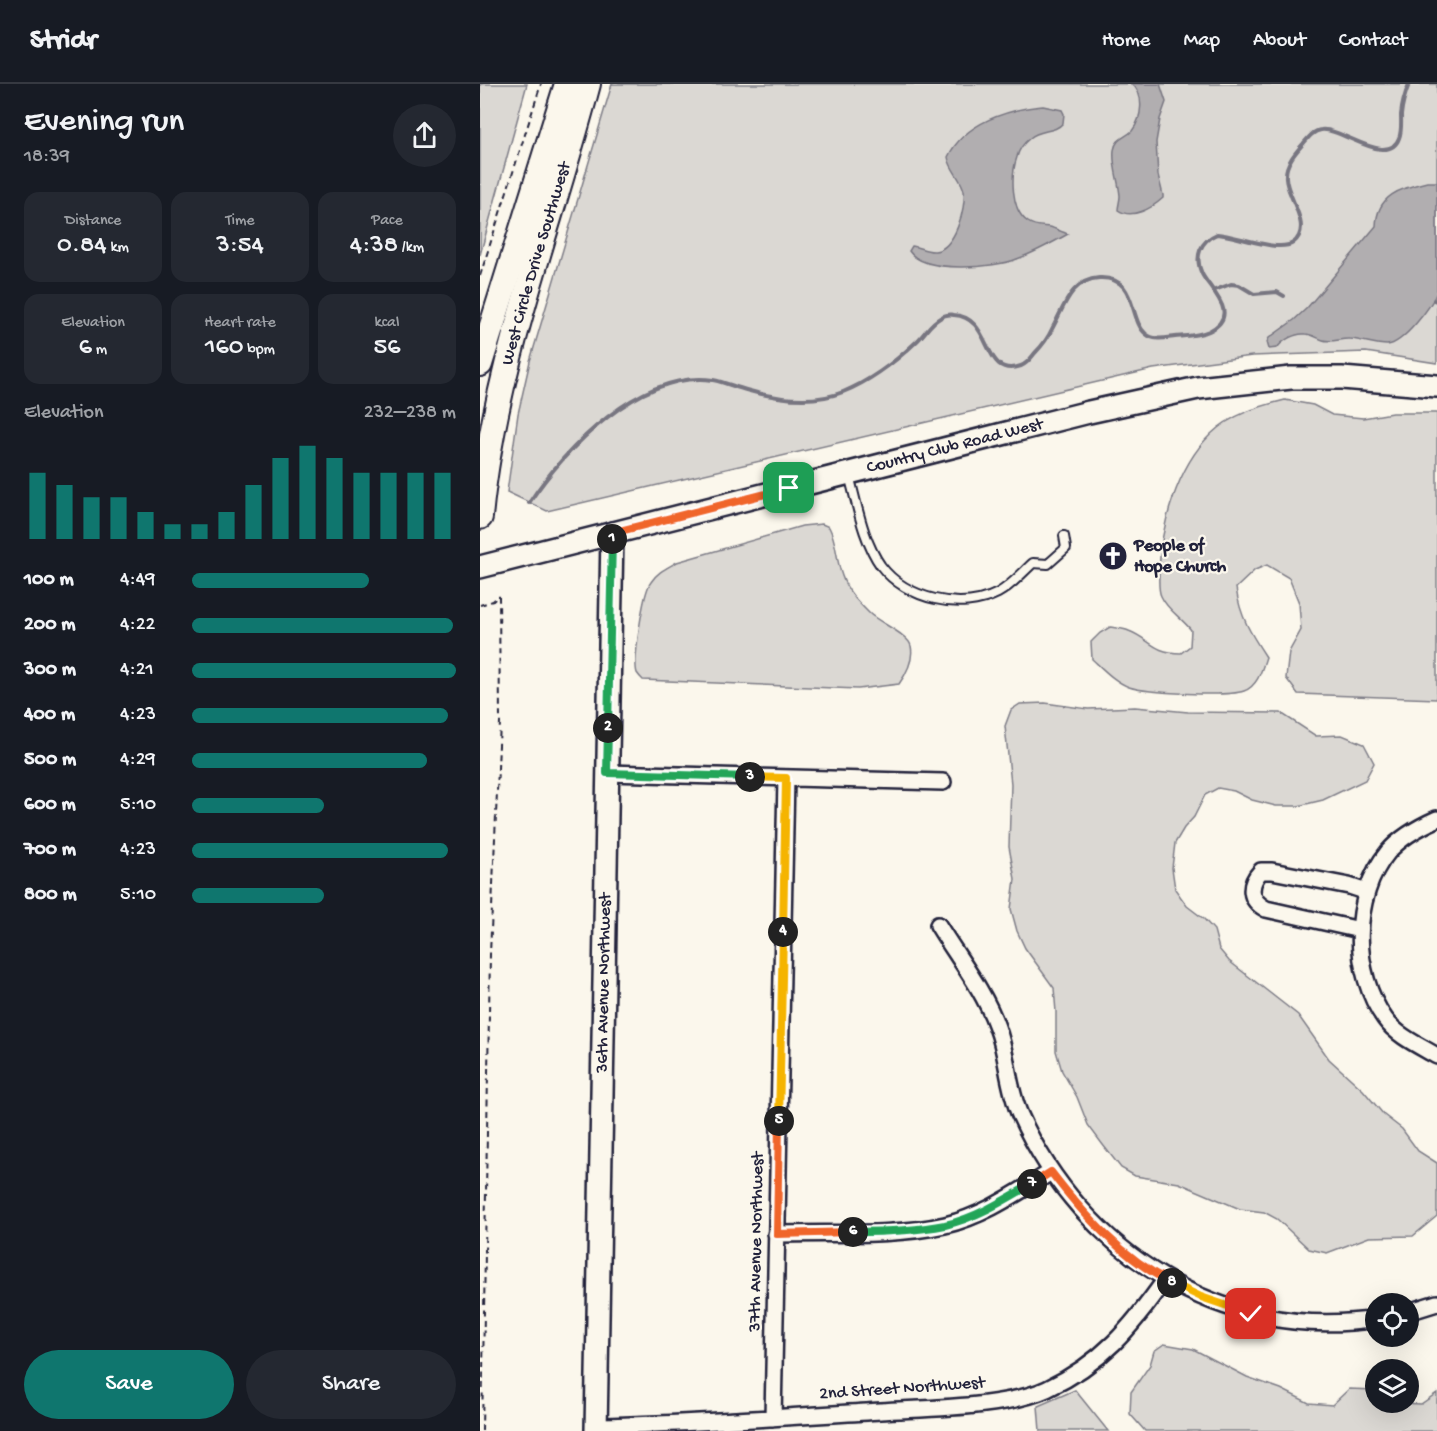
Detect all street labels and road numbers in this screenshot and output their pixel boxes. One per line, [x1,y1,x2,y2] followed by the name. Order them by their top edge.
[497,158,576,367] street label: West Circle Drive Southwest
[864,413,1047,479] street label: Country Club Road West
[592,891,616,1074] street label: 36th Avenue Northwest
[745,1150,769,1333] street label: 37th Avenue Northwest
[818,1373,987,1405] street label: 2nd Street Northwest

